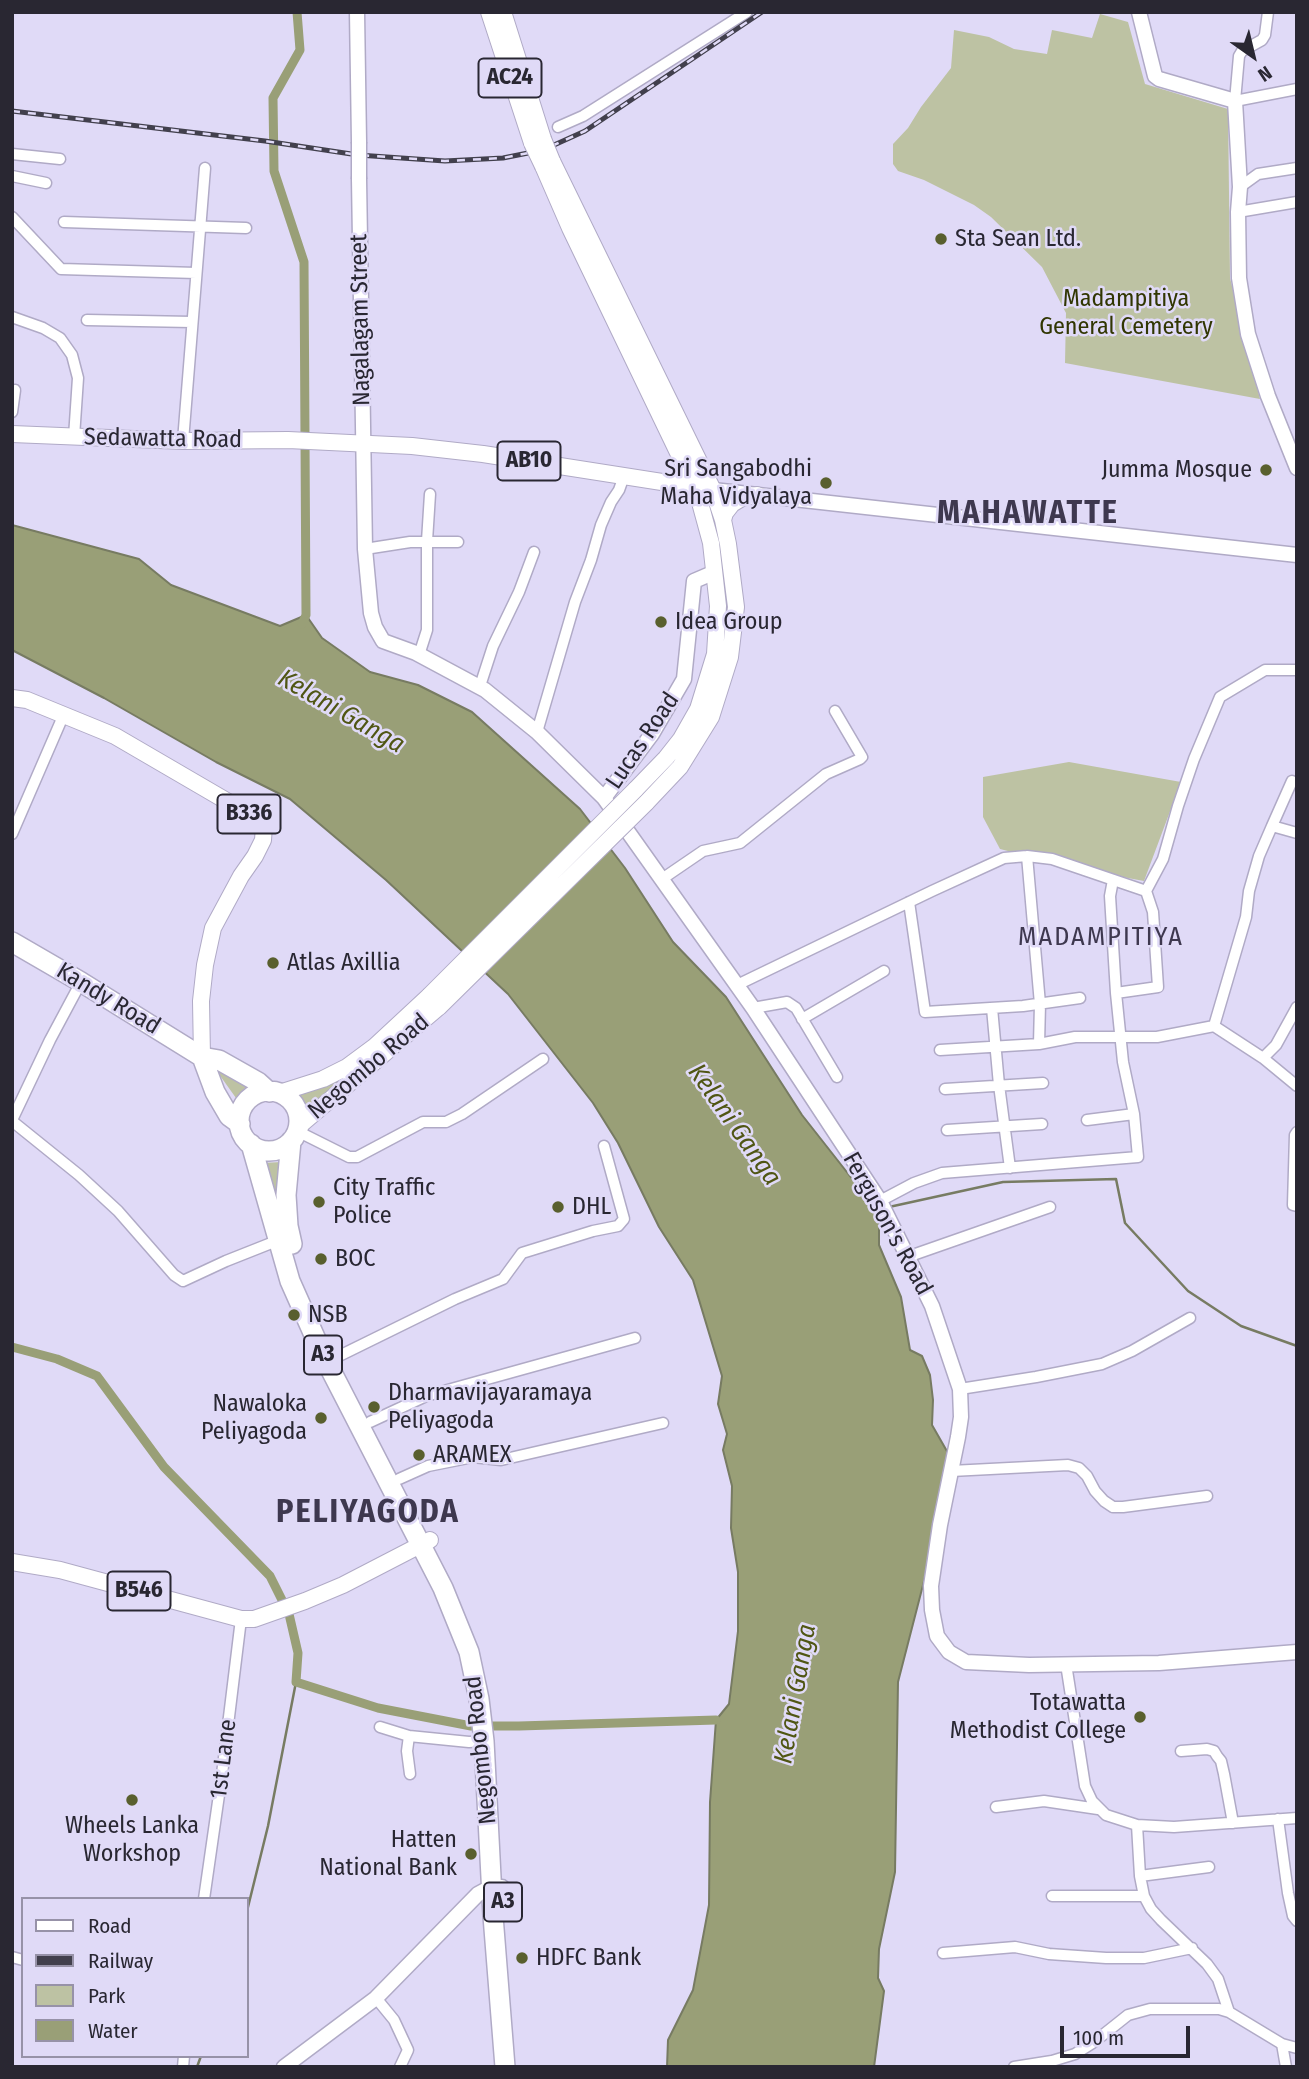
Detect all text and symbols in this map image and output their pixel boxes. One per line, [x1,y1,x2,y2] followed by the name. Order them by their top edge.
[1218,21,1288,91] north arrow
[478,58,542,97] road number: AC24
[1254,61,1276,87] text: N
[955,225,1081,253] place label: Sta Sean Ltd.
[933,231,949,247] marker: Sta Sean Ltd.
[345,234,377,406] street label: Nagalagam Street
[1039,285,1213,341] park label: Madampitiya General Cemetery
[84,423,242,455] street label: Sedawatta Road
[498,442,560,481] road number: AB10
[660,455,812,511] place label: Sri Sangabodhi Maha Vidyalaya
[1101,456,1252,484] place label: Jumma Mosque
[1258,462,1274,478] marker: Jumma Mosque
[818,475,834,491] marker: Sri Sangabodhi Maha Vidyalaya
[938,495,1118,533] district label: MAHAWATTE
[675,608,783,636] place label: Idea Group
[653,614,669,630] marker: Idea Group
[272,663,410,761] water label: Kelani Ganga
[600,687,686,795] street label: Lucas Road
[218,794,280,834] road number: B336
[1019,922,1183,954] district label: MADAMPITIYA
[287,949,401,977] place label: Atlas Axillia
[265,955,281,971] marker: Atlas Axillia
[51,957,165,1041] street label: Kandy Road
[303,1008,435,1126] street label: Negombo Road
[681,1058,787,1192] water label: Kelani Ganga
[836,1148,938,1300] street label: Ferguson's Road
[333,1174,435,1230] place label: City Traffic Police
[572,1193,611,1221] place label: DHL
[311,1194,327,1210] marker: City Traffic Police
[550,1199,566,1215] marker: DHL
[335,1245,375,1273] place label: BOC
[313,1251,329,1267] marker: BOC
[308,1301,348,1329] place label: NSB
[286,1307,302,1323] marker: NSB
[304,1336,342,1374] road number: A3
[388,1379,592,1435] place label: Dharmavijayaramaya Peliyagoda
[201,1390,307,1446] place label: Nawaloka Peliyagoda
[366,1399,382,1415] marker: Dharmavijayaramaya Peliyagoda
[313,1410,329,1426] marker: Nawaloka Peliyagoda
[433,1441,511,1469] place label: ARAMEX
[411,1447,427,1463] marker: ARAMEX
[277,1494,459,1532] district label: PELIYAGODA
[108,1572,170,1610] road number: B546
[768,1622,824,1766] water label: Kelani Ganga
[459,1674,503,1826] street label: Negombo Road
[950,1689,1126,1745] place label: Totawatta Methodist College
[1132,1709,1148,1725] marker: Totawatta Methodist College
[205,1718,243,1800] street label: 1st Lane
[124,1792,140,1808] marker: Wheels Lanka Workshop
[65,1812,199,1868] place label: Wheels Lanka Workshop
[319,1826,457,1882] place label: Hatten National Bank
[463,1846,479,1862] marker: Hatten National Bank
[484,1882,522,1922] road number: A3
[21,1897,248,2058] legend
[88,1913,132,1939] text: Road
[536,1944,641,1972] place label: HDFC Bank
[88,1948,153,1974] text: Railway
[514,1950,530,1966] marker: HDFC Bank
[88,1983,125,2009] text: Park
[1064,2012,1194,2056] scale bar
[88,2018,138,2044] text: Water
[1073,2025,1124,2051] text: 100 m

